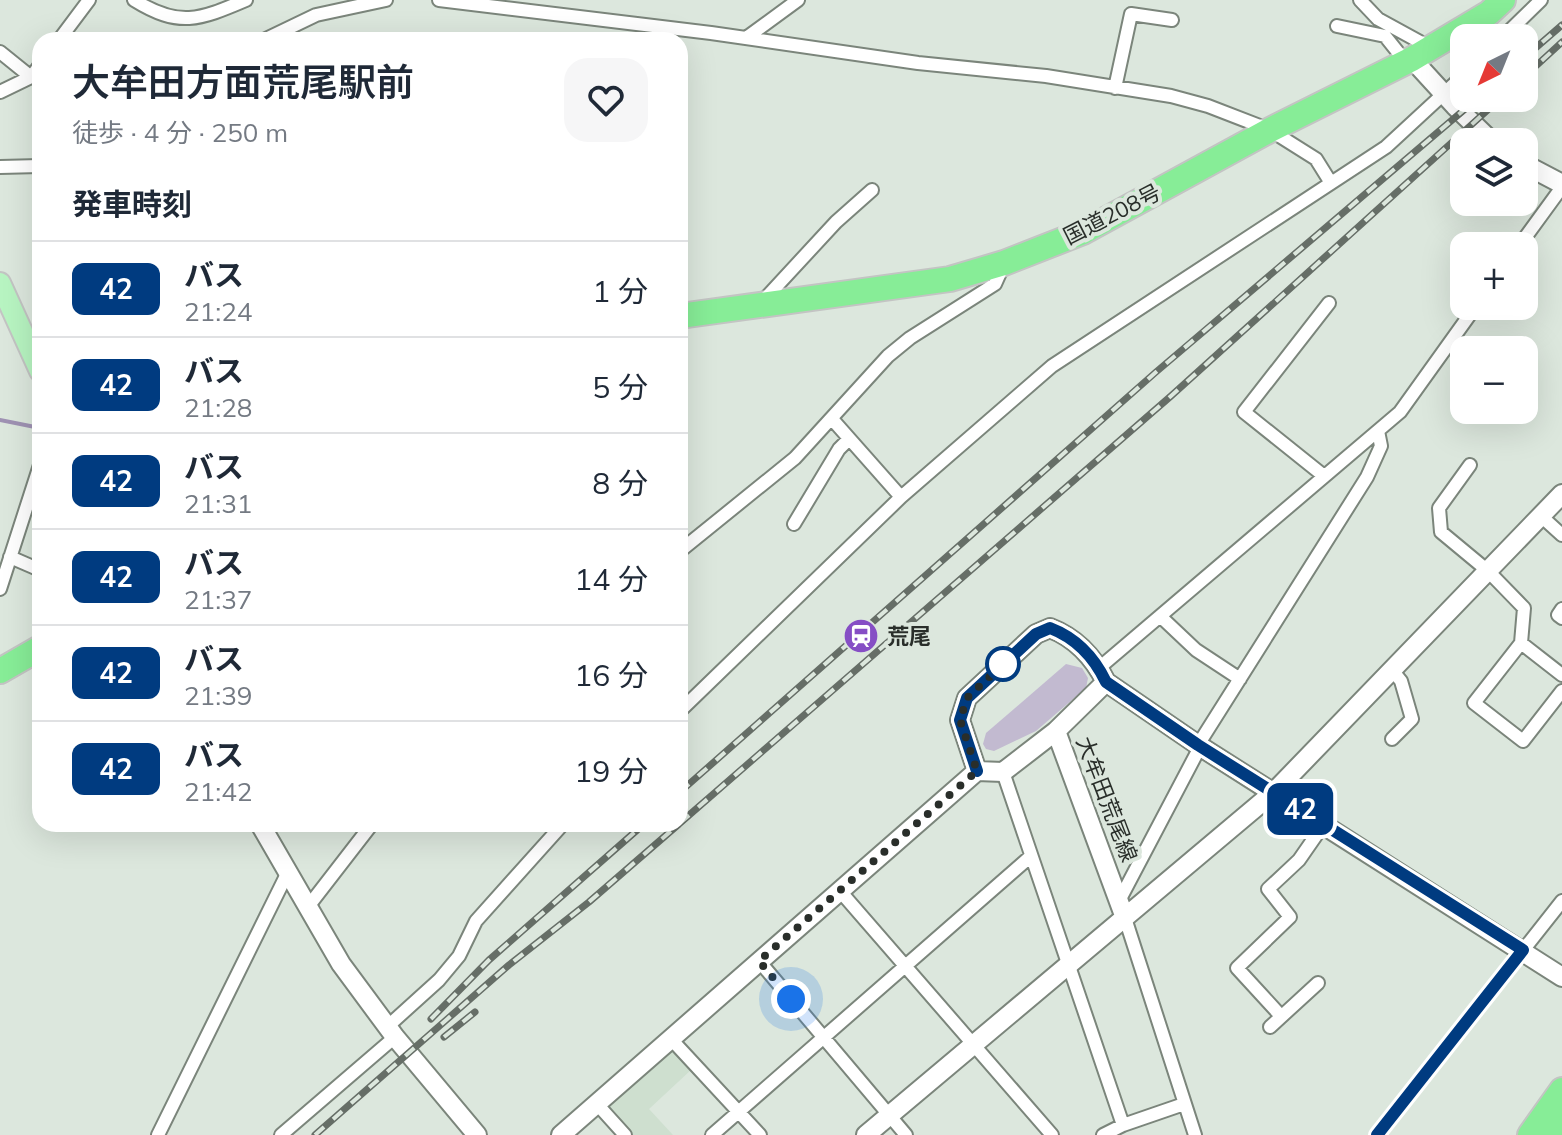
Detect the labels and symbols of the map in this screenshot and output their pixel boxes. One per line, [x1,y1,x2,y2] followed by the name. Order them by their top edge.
[1450,24,1538,112] north arrow
[1059,178,1165,250] street label: 国道208号
[842,617,880,655] station icon: 荒尾
[887,622,931,650] place label: 荒尾
[986,647,1020,681] unlabelled marker
[1070,732,1144,866] street label: 大牟田荒尾線
[1264,783,1336,835] line badge: 42
[771,979,811,1019] your location

